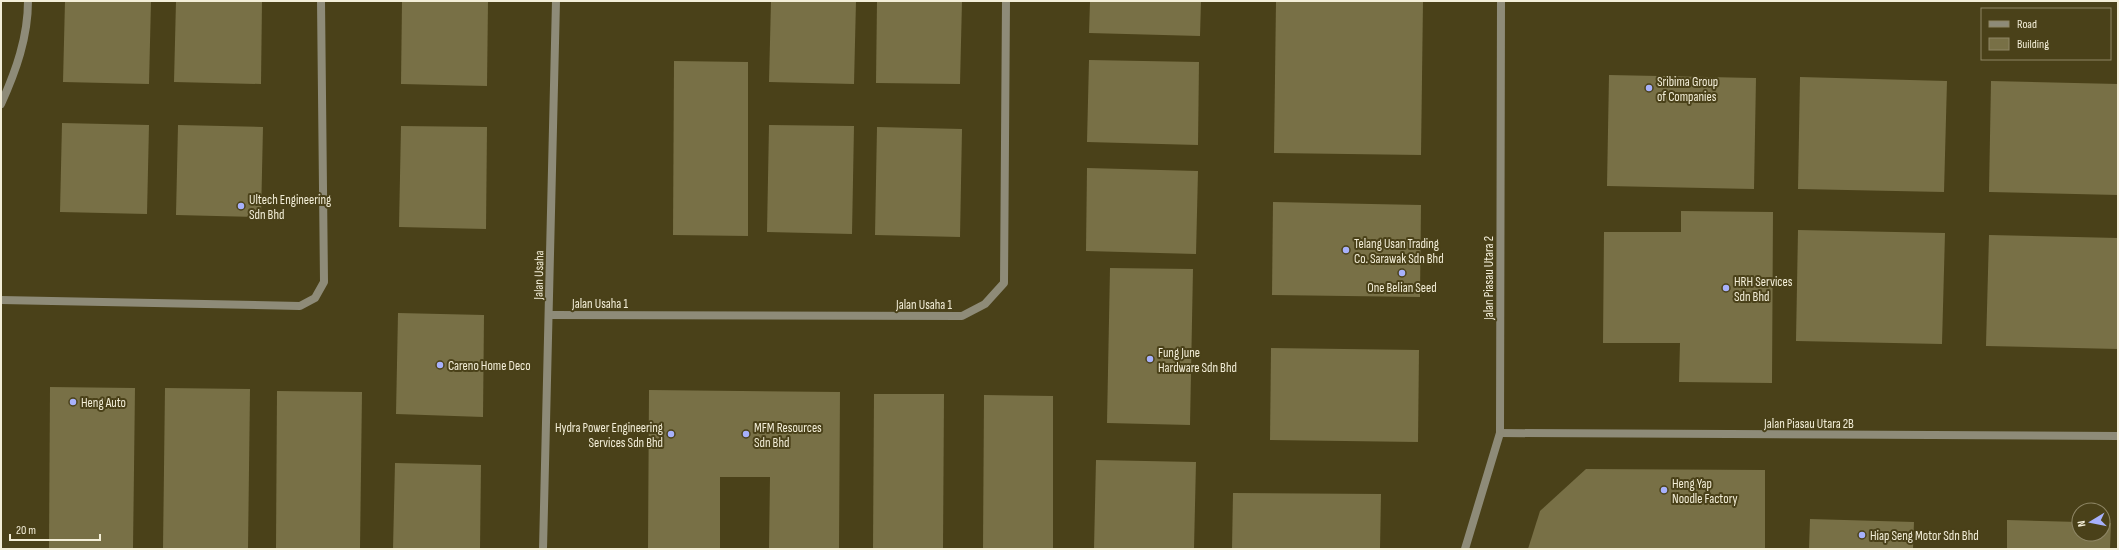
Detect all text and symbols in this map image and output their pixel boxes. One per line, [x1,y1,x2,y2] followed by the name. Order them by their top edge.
[1981,8,2111,60] legend
[2017,17,2037,32] text: Road
[2017,37,2049,52] text: Building
[1657,74,1718,105] place label: Sribima Group of Companies
[1644,83,1654,93] marker: Sribima Group of Companies
[249,192,331,223] place label: Ultech Engineering Sdn Bhd
[236,201,246,211] marker: Ultech Engineering Sdn Bhd
[1354,236,1444,267] place label: Telang Usan Trading Co. Sarawak Sdn Bhd
[1481,236,1497,321] street label: Jalan Piasau Utara 2
[1341,245,1351,255] marker: Telang Usan Trading Co. Sarawak Sdn Bhd
[531,250,547,301] street label: Jalan Usaha
[1397,268,1407,278] marker: One Belian Seed
[1734,274,1793,305] place label: HRH Services Sdn Bhd
[1367,280,1437,296] place label: One Belian Seed
[1721,283,1731,293] marker: HRH Services Sdn Bhd
[571,296,628,312] street label: Jalan Usaha 1
[895,297,952,313] street label: Jalan Usaha 1
[1158,345,1237,376] place label: Fung June Hardware Sdn Bhd
[1145,354,1155,364] marker: Fung June Hardware Sdn Bhd
[448,358,531,374] place label: Careno Home Deco
[435,360,445,370] marker: Careno Home Deco
[81,395,126,411] place label: Heng Auto
[68,397,78,407] marker: Heng Auto
[1763,416,1854,432] street label: Jalan Piasau Utara 2B
[555,420,663,451] place label: Hydra Power Engineering Services Sdn Bhd
[754,420,822,451] place label: MFM Resources Sdn Bhd
[666,429,676,439] marker: Hydra Power Engineering Services Sdn Bhd
[741,429,751,439] marker: MFM Resources Sdn Bhd
[1672,476,1737,507] place label: Heng Yap Noodle Factory
[1659,485,1669,495] marker: Heng Yap Noodle Factory
[2071,502,2111,542] north arrow
[10,516,100,542] scale bar
[2075,520,2089,528] text: N
[16,523,36,538] text: 20 m
[1870,528,1979,544] place label: Hiap Seng Motor Sdn Bhd
[1857,530,1867,540] marker: Hiap Seng Motor Sdn Bhd

